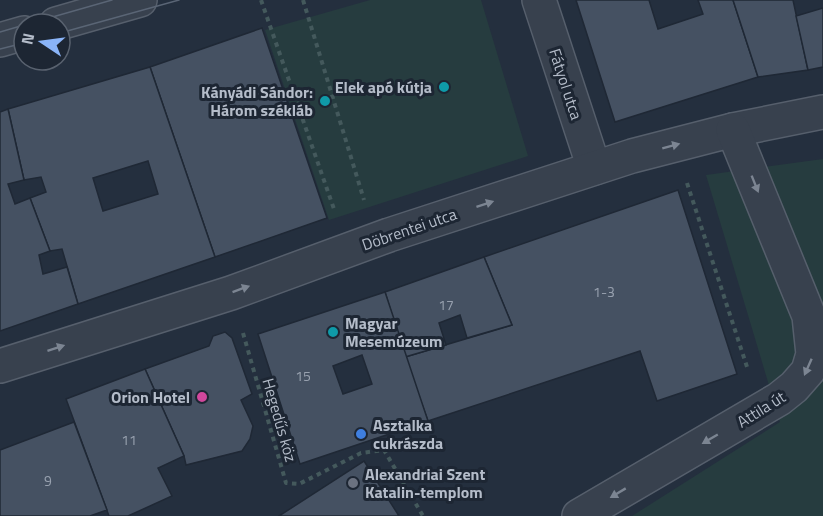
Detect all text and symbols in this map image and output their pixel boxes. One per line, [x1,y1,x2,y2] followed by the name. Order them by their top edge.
[12,12,72,72] north arrow
[14,31,40,47] text: N
[543,45,589,123] street label: Fátyol utca
[335,75,432,99] place label: Elek apó kútja
[201,80,313,122] place label: Kányádi Sándor: Három székláb
[437,80,451,94] marker: Elek apó kútja
[318,94,332,108] marker: Kányádi Sándor: Három székláb
[662,140,680,150] one-way arrow
[750,175,760,193] one-way arrow
[476,198,494,208] one-way arrow
[358,202,460,256] street label: Döbrentei utca
[593,281,615,302] house number: 1-3
[233,283,251,293] one-way arrow
[438,294,454,315] house number: 17
[345,311,442,353] place label: Magyar Mesemúzeum
[326,325,340,339] marker: Magyar Mesemúzeum
[47,343,65,352] one-way arrow
[803,358,813,376] one-way arrow
[295,365,311,386] house number: 15
[257,375,303,465] street label: Hegedűs köz
[732,384,790,433] street label: Attila út
[111,385,190,409] place label: Orion Hotel
[195,390,209,404] marker: Orion Hotel
[373,413,443,455] place label: Asztalka cukrászda
[354,427,368,441] marker: Asztalka cukrászda
[121,429,137,450] house number: 11
[701,434,718,444] one-way arrow
[365,462,485,504] place label: Alexandriai Szent Katalin-templom
[44,470,52,491] house number: 9
[346,476,360,490] marker: Alexandriai Szent Katalin-templom
[610,487,626,498] one-way arrow

